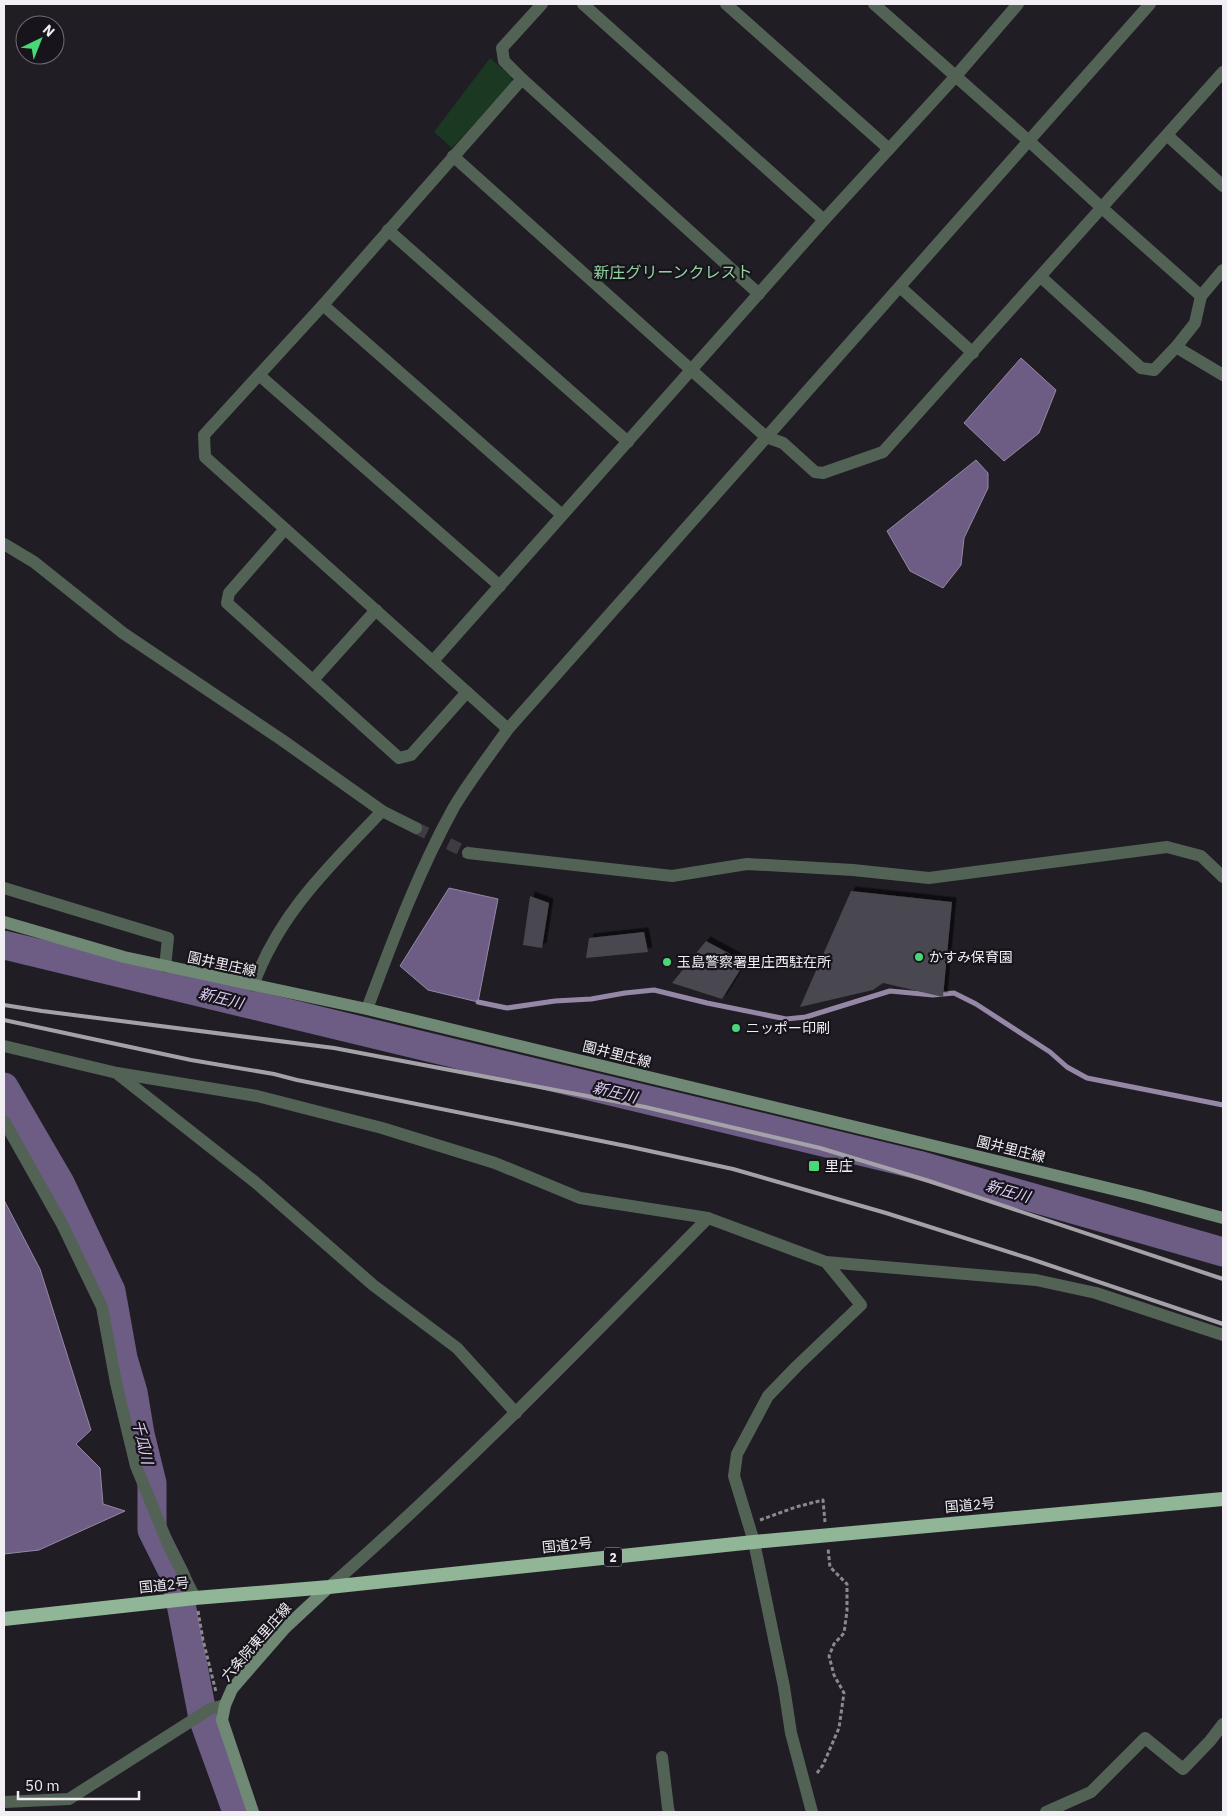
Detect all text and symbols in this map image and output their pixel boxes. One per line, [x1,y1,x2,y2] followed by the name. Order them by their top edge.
[15,15,65,65] north arrow
[39,20,59,41] text: N
[593,262,753,282] district label: 新庄グリーンクレスト
[186,948,258,980] street label: 園井里庄線
[929,948,1013,966] place label: かすみ保育園
[913,951,925,963] marker: かすみ保育園
[677,953,831,971] place label: 玉島警察署里庄西駐在所
[661,956,673,968] marker: 玉島警察署里庄西駐在所
[197,983,247,1013] water label: 新圧川
[746,1019,830,1037] place label: ニッポー印刷
[730,1022,742,1034] marker: ニッポー印刷
[581,1037,653,1071] street label: 園井里庄線
[591,1077,641,1107] water label: 新圧川
[975,1132,1047,1166] street label: 園井里庄線
[825,1157,853,1175] place label: 里庄
[807,1159,821,1173] marker: 里庄
[984,1176,1034,1207] water label: 新圧川
[129,1418,158,1468] water label: 千瓜川
[944,1494,996,1516] street label: 国道2号
[541,1533,593,1557] street label: 国道2号
[604,1548,622,1566] road number: 2
[138,1573,190,1597] street label: 国道2号
[217,1599,295,1685] street label: 六条院東里庄線
[18,1768,139,1800] scale bar
[25,1776,60,1795] text: 50 m

